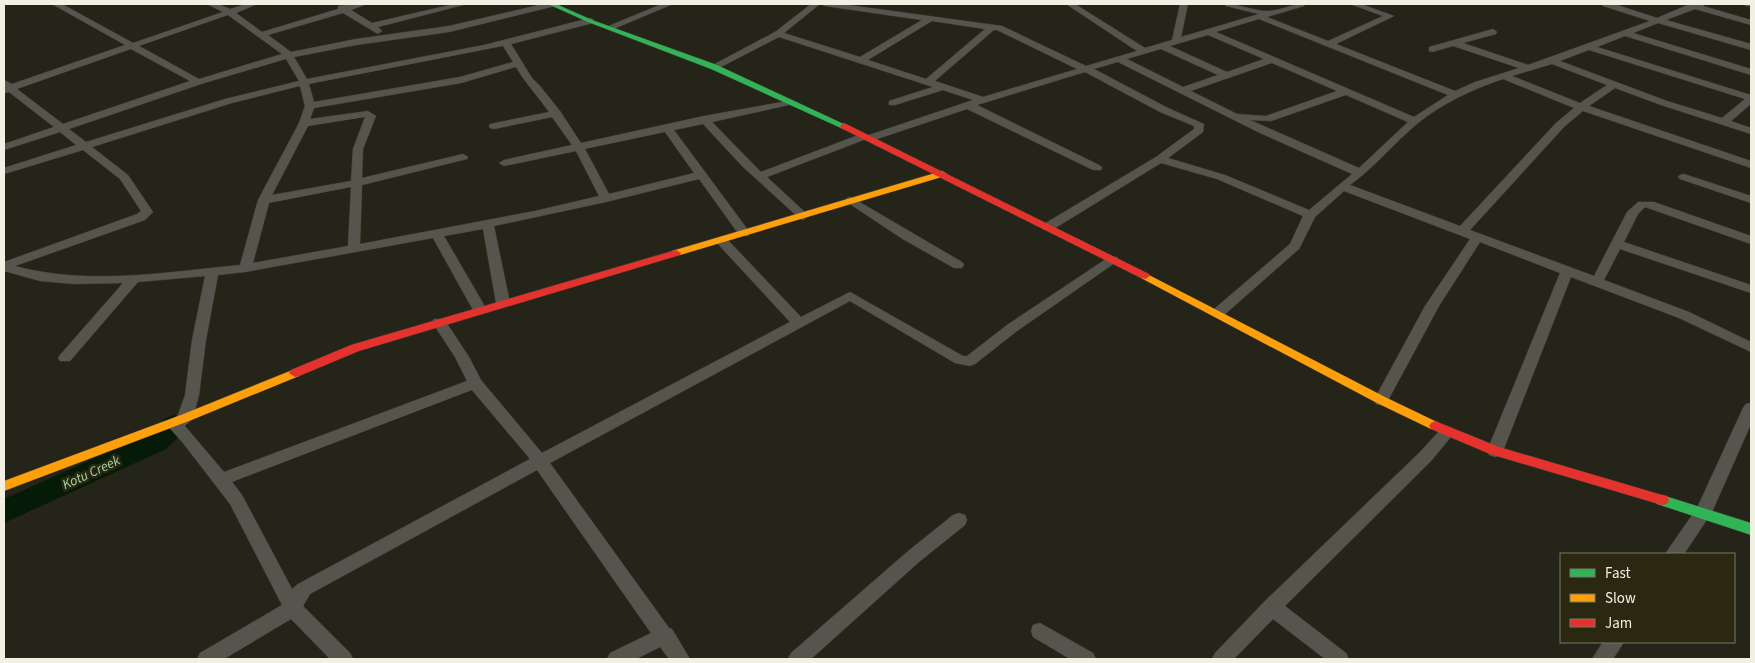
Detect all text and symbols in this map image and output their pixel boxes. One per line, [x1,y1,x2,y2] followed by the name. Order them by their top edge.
[59,451,124,495] water label: Kotu Creek
[1560,553,1735,643] legend
[1605,563,1631,584] text: Fast
[1605,588,1636,609] text: Slow
[1605,613,1632,634] text: Jam

